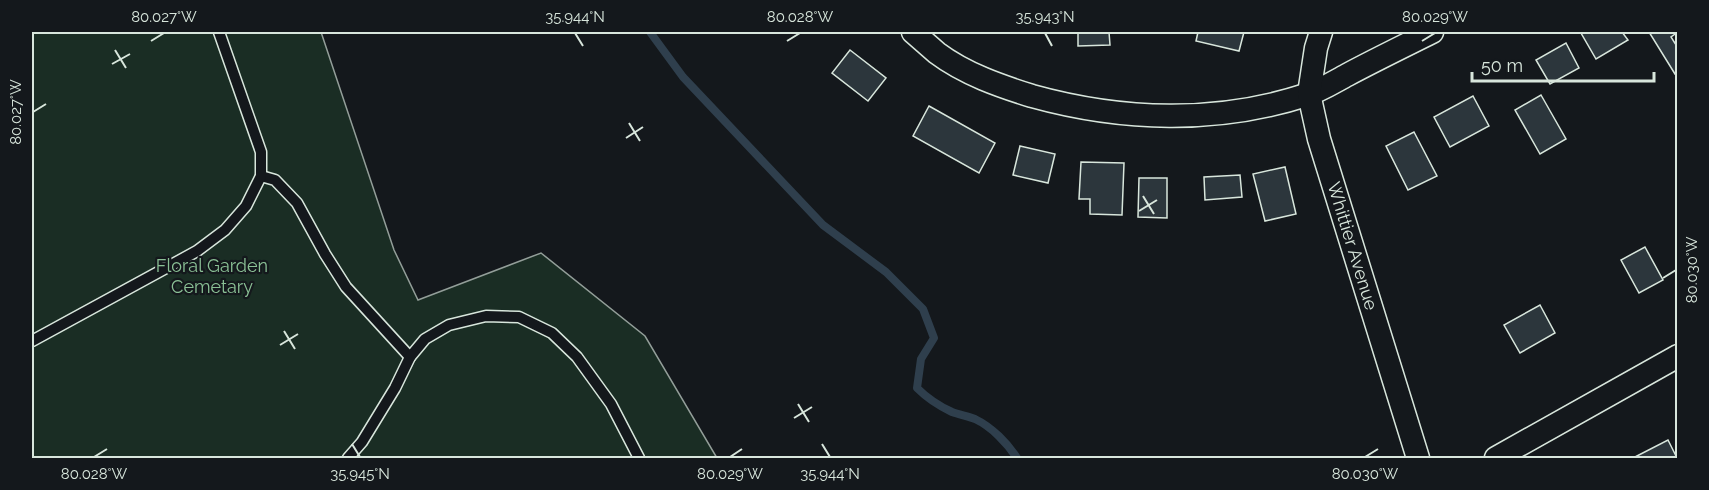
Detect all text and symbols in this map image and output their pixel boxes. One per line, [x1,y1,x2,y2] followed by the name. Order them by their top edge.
[131,8,197,26] text: 80.027°W
[545,8,605,26] text: 35.944°N
[767,8,834,26] text: 80.028°W
[1015,8,1075,26] text: 35.943°N
[1402,8,1468,26] text: 80.029°W
[1472,45,1654,83] scale bar
[1481,55,1523,76] text: 50 m
[7,79,25,145] text: 80.027°W
[1324,179,1383,313] street label: Whittier Avenue
[1683,236,1701,303] text: 80.030°W
[156,255,268,297] park label: Floral Garden Cemetary
[61,465,128,483] text: 80.028°W
[330,465,390,483] text: 35.945°N
[697,465,763,483] text: 80.029°W
[800,465,860,483] text: 35.944°N
[1332,465,1399,483] text: 80.030°W

